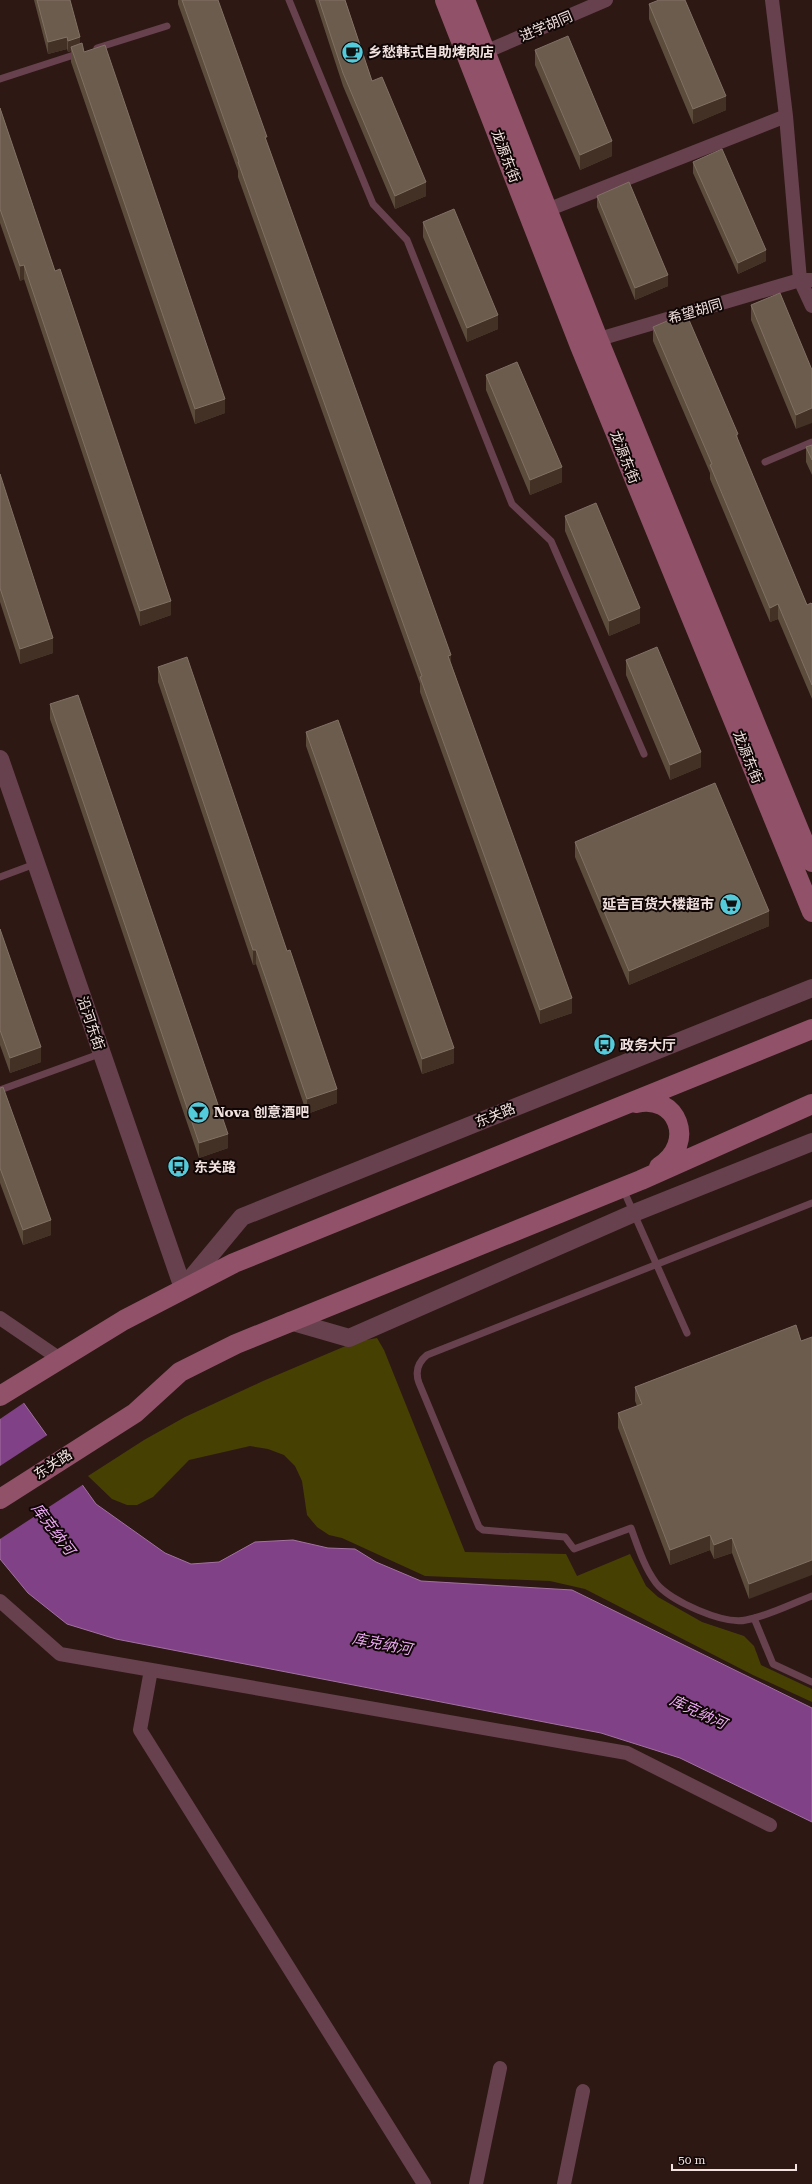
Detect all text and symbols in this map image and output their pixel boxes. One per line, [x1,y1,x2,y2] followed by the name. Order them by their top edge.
[517,8,575,44] street label: 进学胡同
[340,39,366,65] cafe icon: 乡愁韩式自助烤肉店
[368,44,494,60] place label: 乡愁韩式自助烤肉店
[488,127,524,185] street label: 龙源东街
[666,296,724,326] street label: 希望胡同
[607,428,643,486] street label: 龙源东街
[730,728,766,786] street label: 龙源东街
[717,891,743,917] supermarket icon: 延吉百货大楼超市
[602,896,714,912] place label: 延吉百货大楼超市
[74,994,108,1052] street label: 沿河东街
[592,1032,618,1058] bus stop icon: 政务大厅
[620,1037,676,1053] place label: 政务大厅
[185,1099,211,1125] bar icon: Nova 创意酒吧
[473,1100,517,1130] street label: 东关路
[214,1104,309,1120] place label: Nova 创意酒吧
[166,1154,192,1180] bus stop icon: 东关路
[194,1159,236,1175] place label: 东关路
[31,1446,75,1482] street label: 东关路
[28,1500,80,1561] water label: 库克纳河
[351,1629,416,1659] water label: 库克纳河
[667,1691,732,1734] water label: 库克纳河
[672,2146,796,2172] scale bar
[678,2153,705,2167] text: 50 m

